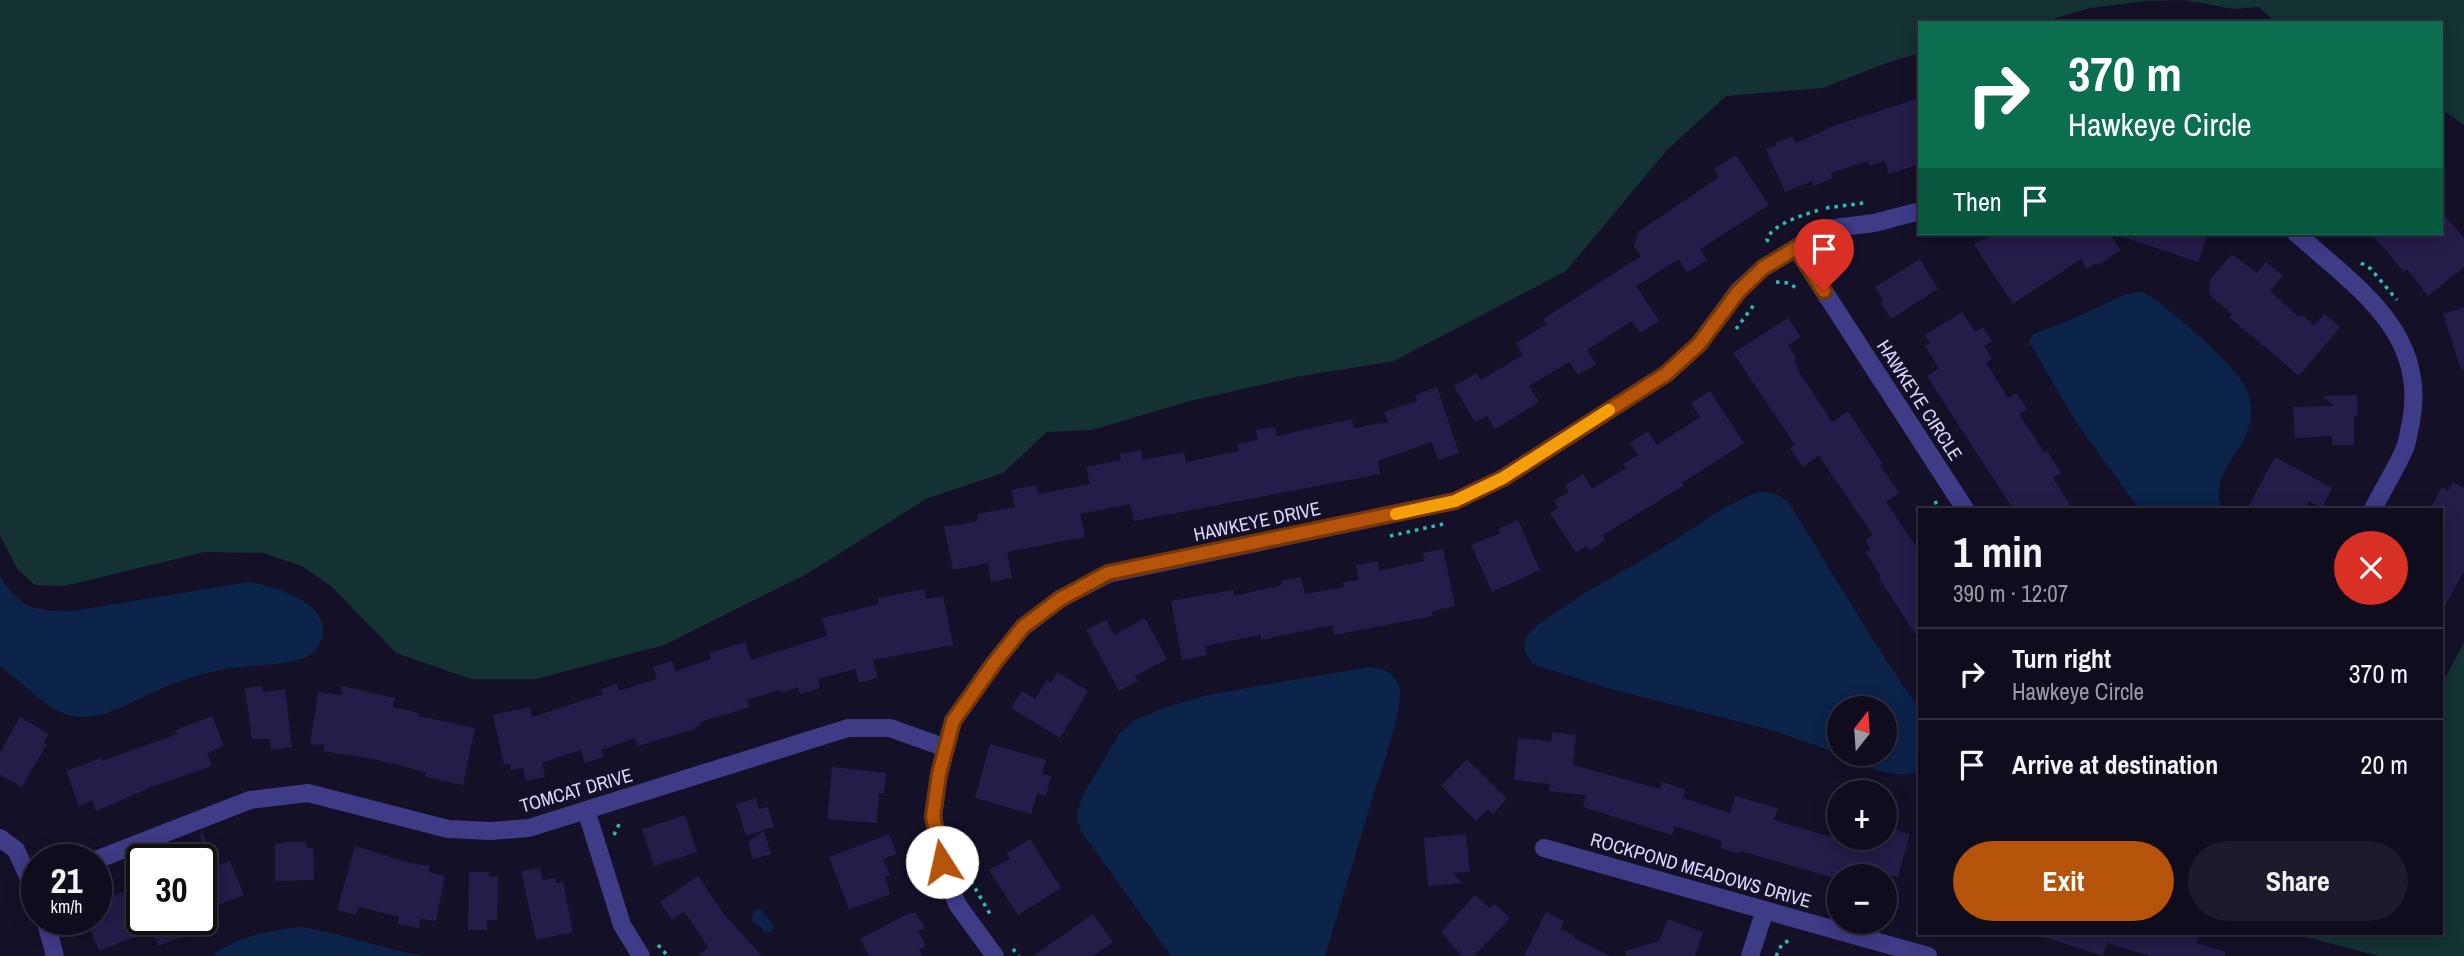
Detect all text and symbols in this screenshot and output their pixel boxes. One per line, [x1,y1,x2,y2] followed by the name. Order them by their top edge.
[2068,40,2182,106] text: 370 m
[1953,49,2044,140] icon: right
[2068,103,2252,146] text: Hawkeye Circle
[2016,182,2054,220] icon: arrive
[1953,184,2002,219] text: Then
[1794,219,1854,291] pin
[1805,230,1843,268] icon: arrive
[1871,335,1969,465] street label: HAWKEYE CIRCLE
[1191,495,1323,547] street label: HAWKEYE DRIVE
[1953,524,2043,580] text: 1 min
[2334,531,2408,605] button: close
[1953,578,2068,609] text: 390 m · 12:07
[2012,641,2111,676] text: Turn right
[1953,655,1991,693] icon: right
[2349,656,2408,691] text: 370 m
[2012,676,2144,707] text: Hawkeye Circle
[1827,696,1897,766] north arrow
[1827,696,1897,934] map controls
[1953,746,1991,784] icon: arrive
[2012,747,2218,782] text: Arrive at destination
[2361,747,2408,782] text: 20 m
[517,762,635,818] street label: TOMCAT DRIVE
[1827,780,1897,850] button: +
[905,825,979,899] position arrow
[1588,826,1814,914] street label: ROCKPOND MEADOWS DRIVE
[1953,841,2174,921] button: Exit
[2188,841,2408,921] button: Share
[126,844,217,935] speed limit sign: 30
[51,857,82,904] text: 21
[1827,864,1897,934] button: −
[51,894,83,919] text: km/h

